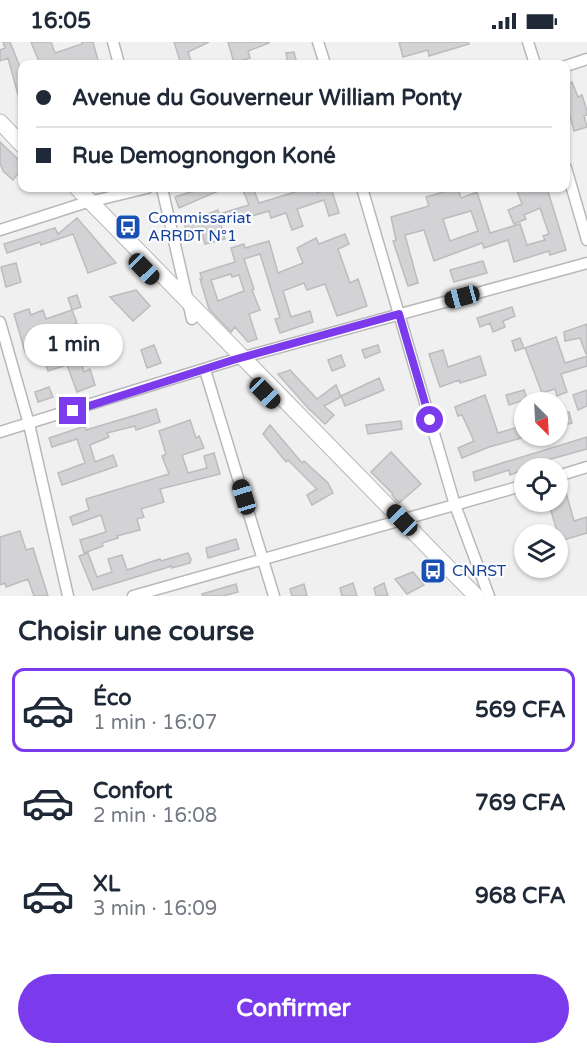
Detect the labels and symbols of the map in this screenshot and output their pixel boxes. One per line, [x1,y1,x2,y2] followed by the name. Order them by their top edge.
[148,208,251,246] place label: Commissariat ARRDT N°1
[113,212,143,242] bus stop icon: Commissariat ARRDT N°1
[125,250,163,288] car
[442,284,482,310] car
[23,324,122,366] callout: 1 min
[246,374,284,412] car
[514,392,568,446] north arrow
[59,397,86,424] route end
[416,406,443,433] route start
[230,477,258,517] car
[383,501,421,539] car
[418,556,448,586] bus stop icon: CNRST
[452,561,507,581] place label: CNRST

